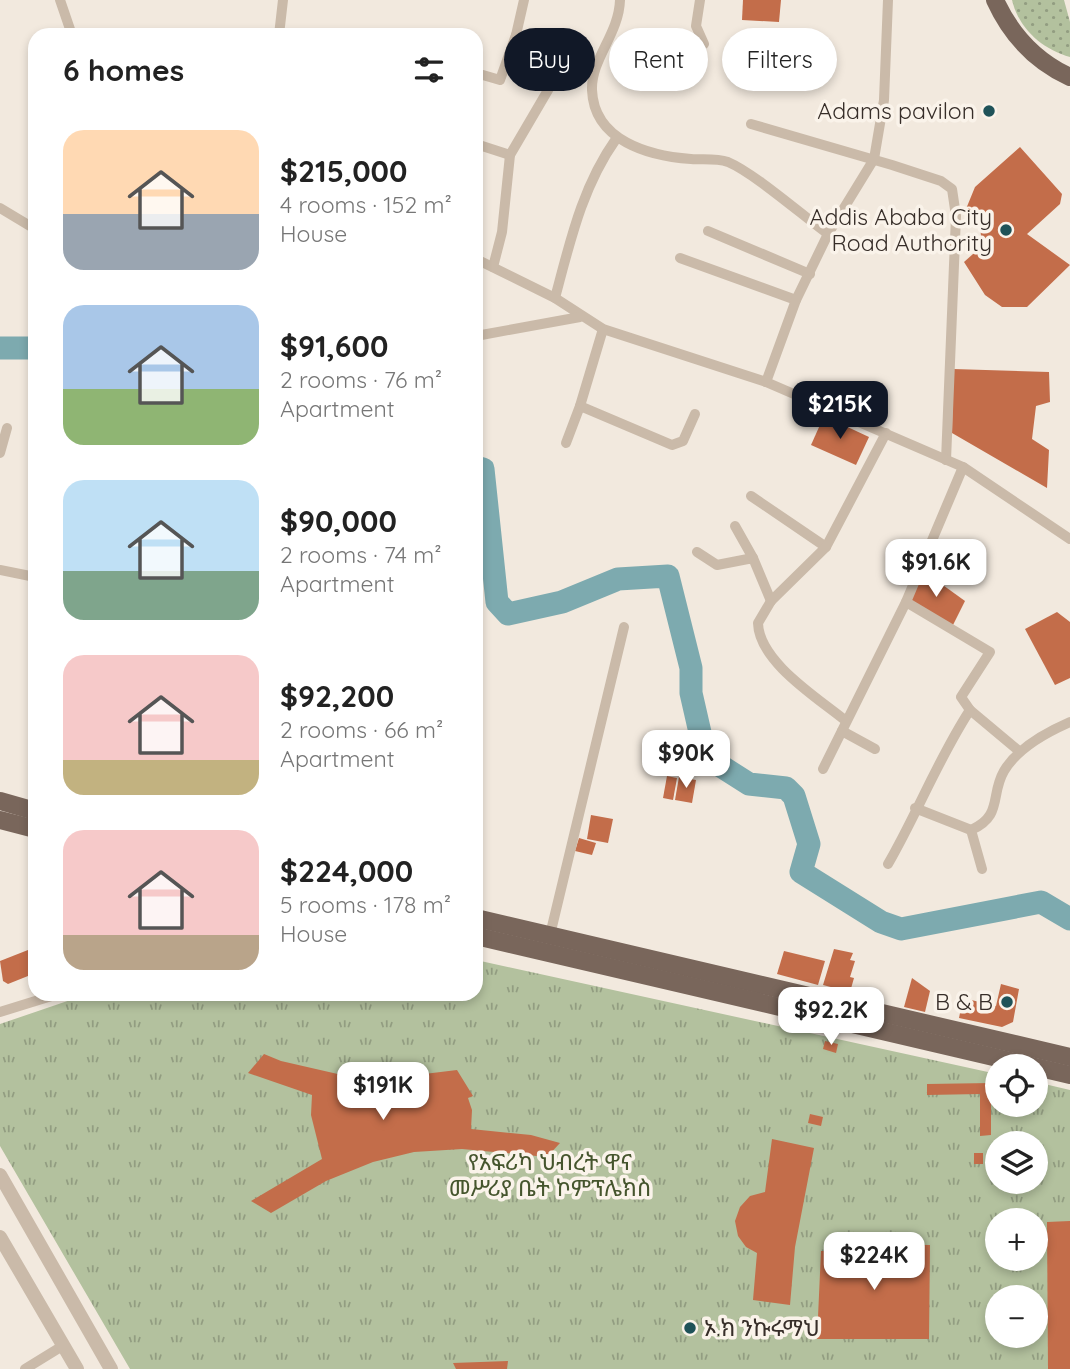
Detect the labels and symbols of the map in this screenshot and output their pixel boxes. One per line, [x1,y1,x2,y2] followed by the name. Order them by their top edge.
[817,96,975,125] place label: Adams pavilon
[981,103,997,119] marker: Adams pavilon
[810,202,992,257] place label: Addis Ababa City Road Authority
[998,222,1014,238] marker: Addis Ababa City Road Authority
[791,382,889,441] pin: $215K
[879,540,993,599] pin: $91.6K
[645,730,727,790] pin: $90K
[935,987,993,1016] place label: B & B
[774,988,888,1047] pin: $92.2K
[999,994,1015,1010] marker: B & B
[334,1062,432,1122] pin: $191K
[449,1147,651,1202] park label: የአፍሪካ ህብረት ዋና መሥሪያ ቤት ኮምፕሌክስ
[825,1232,923,1292] pin: $224K
[704,1313,820,1342] place label: ኦ.ክ ንኩሩማህ
[682,1320,698,1336] marker: ኦ.ክ ንኩሩማህ

